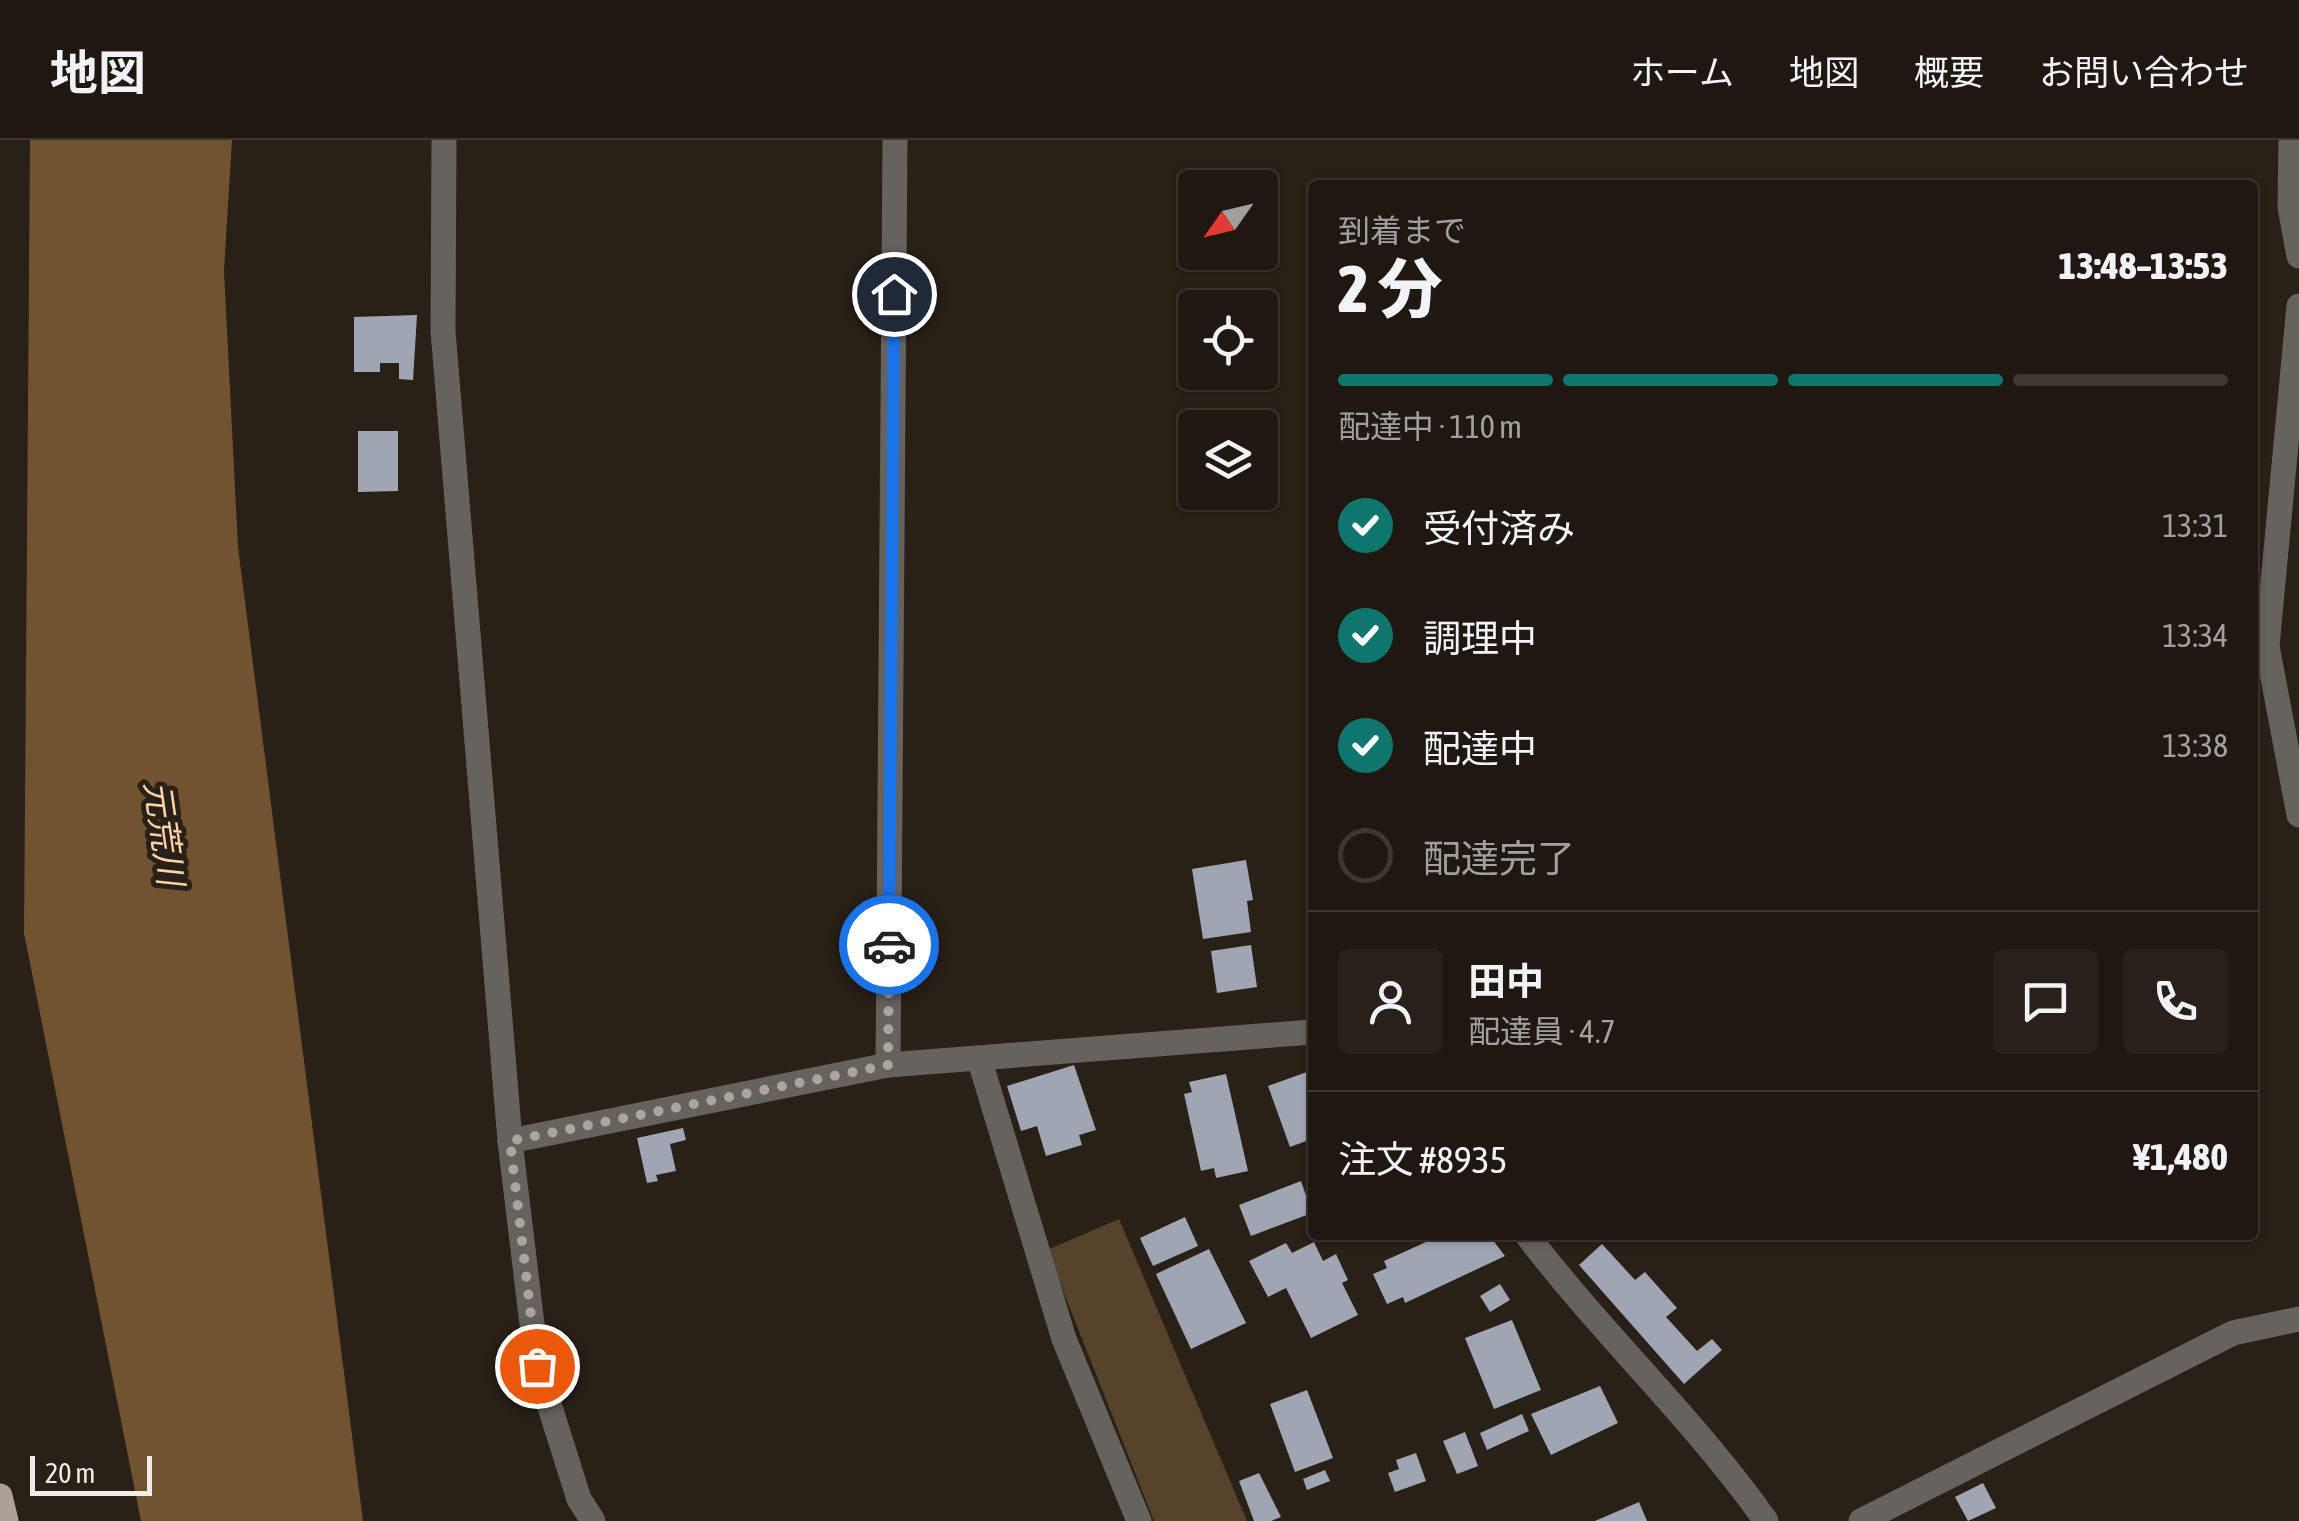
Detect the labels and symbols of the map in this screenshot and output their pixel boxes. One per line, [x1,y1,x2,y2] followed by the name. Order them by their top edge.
[1178,170,1278,270] north arrow
[852,252,937,337] pin
[138,778,193,892] water label: 元荒川
[839,895,939,995] courier
[495,1324,580,1409] pin
[30,1451,152,1496] scale bar

